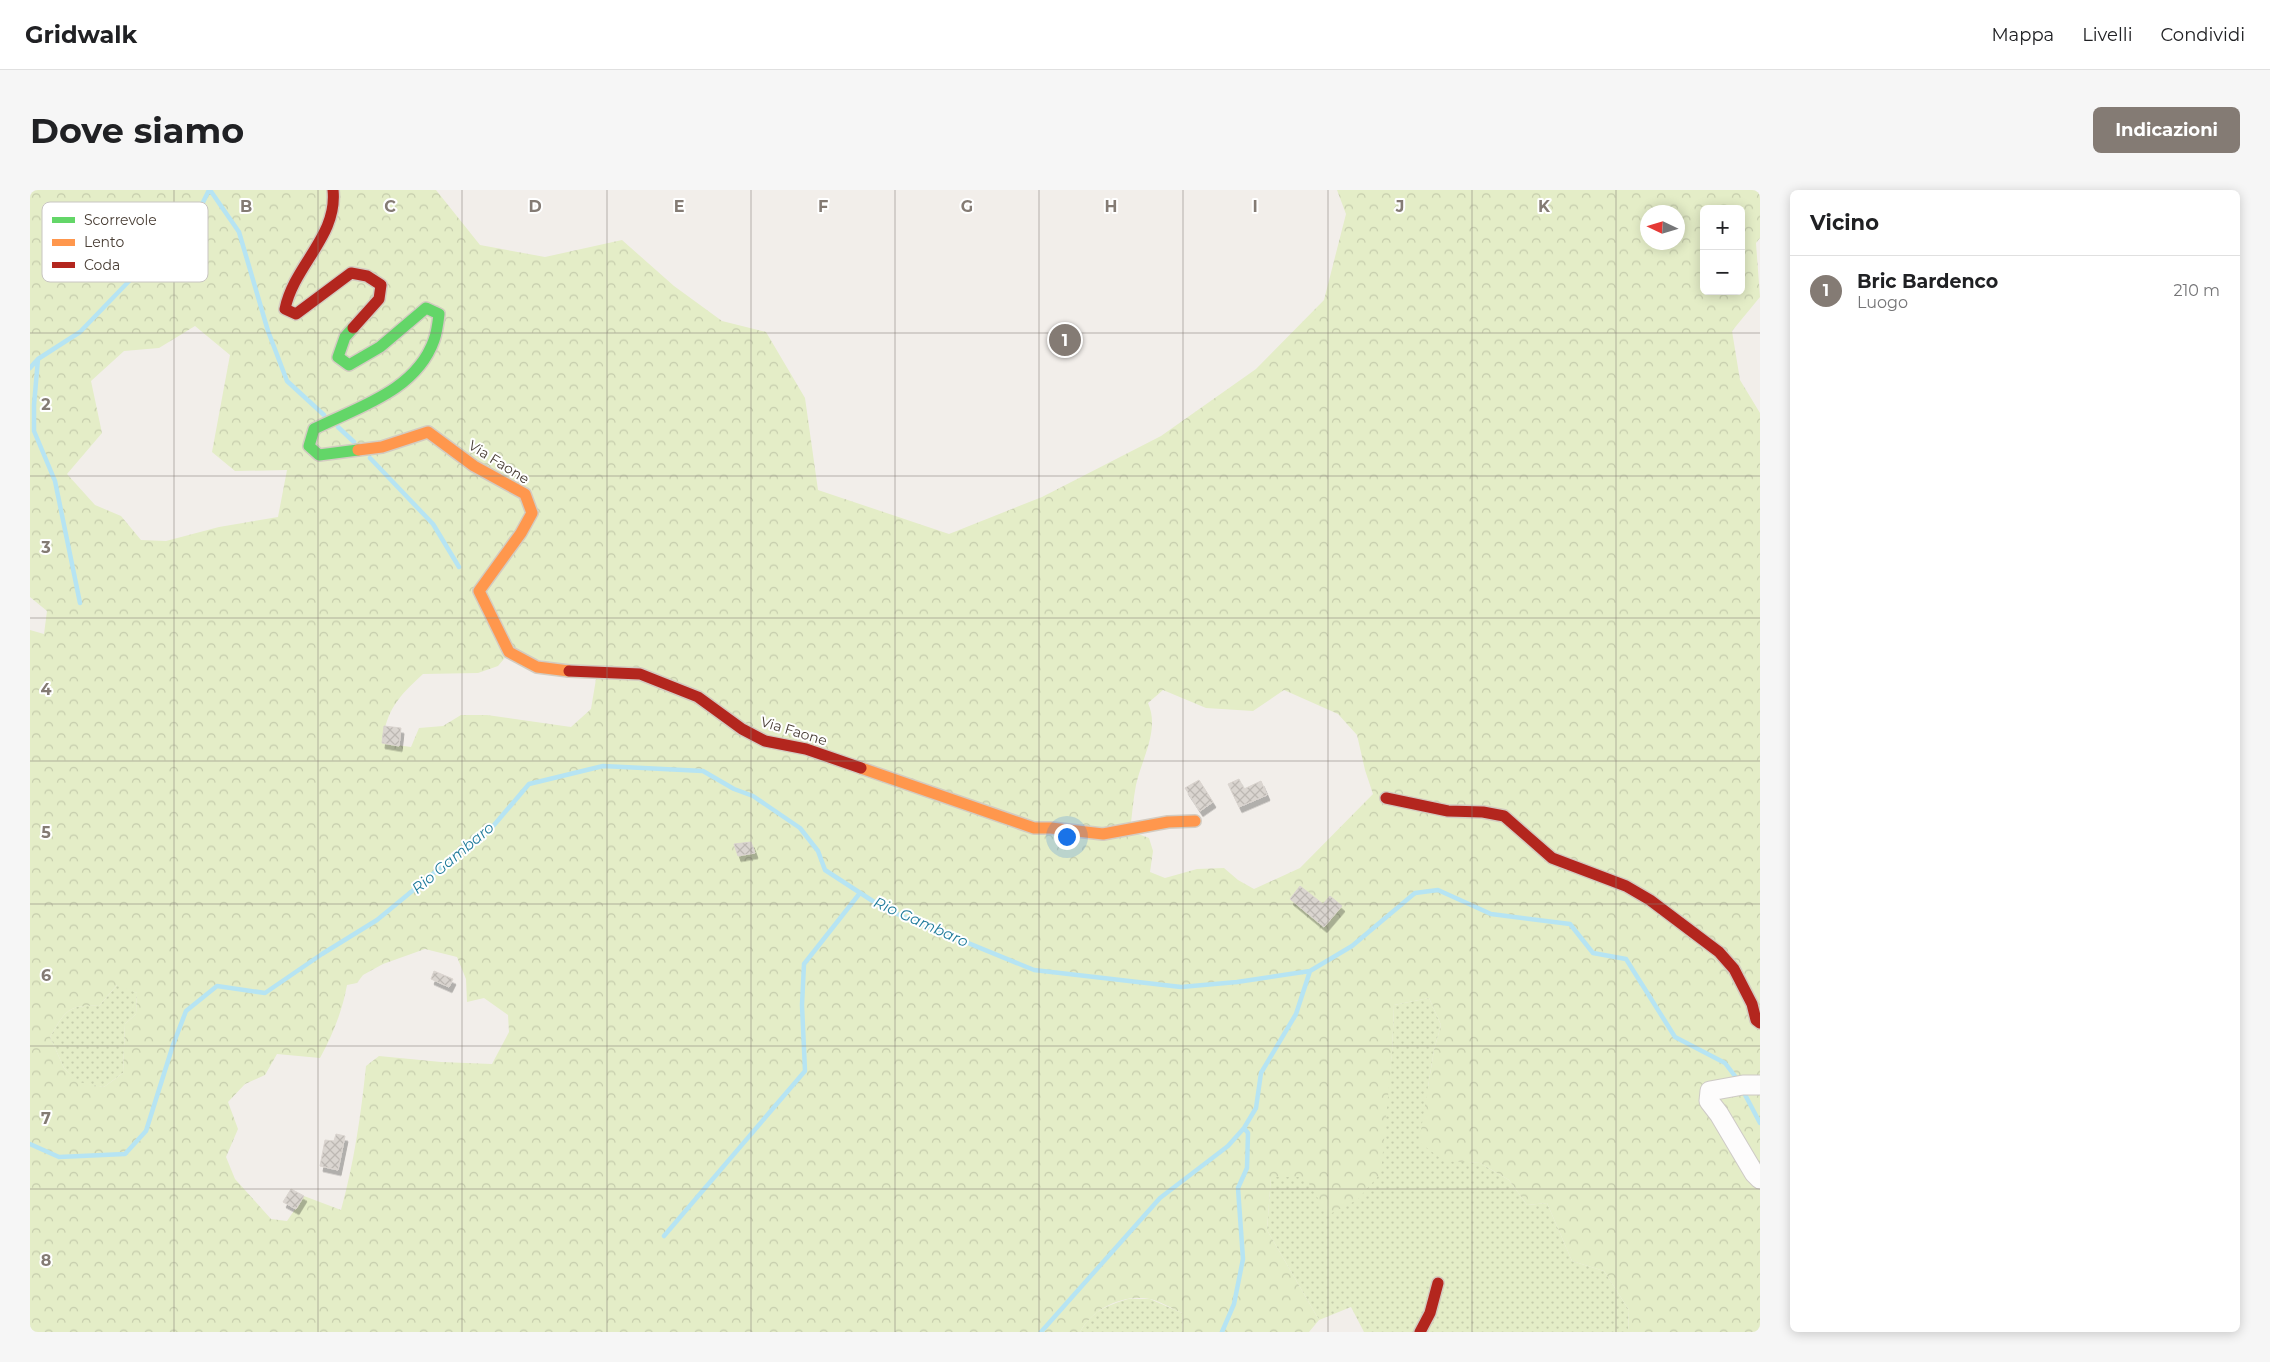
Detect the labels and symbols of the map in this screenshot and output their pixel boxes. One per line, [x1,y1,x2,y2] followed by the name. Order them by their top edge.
[240,197,252,216] text: B
[384,197,396,216] text: C
[528,197,542,216] text: D
[674,197,684,216] text: E
[818,197,828,216] text: F
[961,197,973,216] text: G
[1105,197,1117,216] text: H
[1252,197,1258,216] text: I
[1395,197,1404,216] text: J
[1538,197,1551,216] text: K
[42,202,208,282] legend
[1640,205,1685,250] north arrow
[84,211,157,229] text: Scorrevole
[84,233,124,251] text: Lento
[84,256,120,274] text: Coda
[1049,321,1081,359] pin: 1
[41,395,51,414] text: 2
[465,436,533,488] street label: Via Faone
[40,538,51,557] text: 3
[40,680,52,699] text: 4
[758,712,830,750] street label: Via Faone
[408,818,498,898] water label: Rio Gambaro
[41,823,51,842] text: 5
[1054,824,1080,850] your location
[871,892,971,951] water label: Rio Gambaro
[41,966,51,985] text: 6
[41,1109,51,1128] text: 7
[41,1251,51,1270] text: 8

